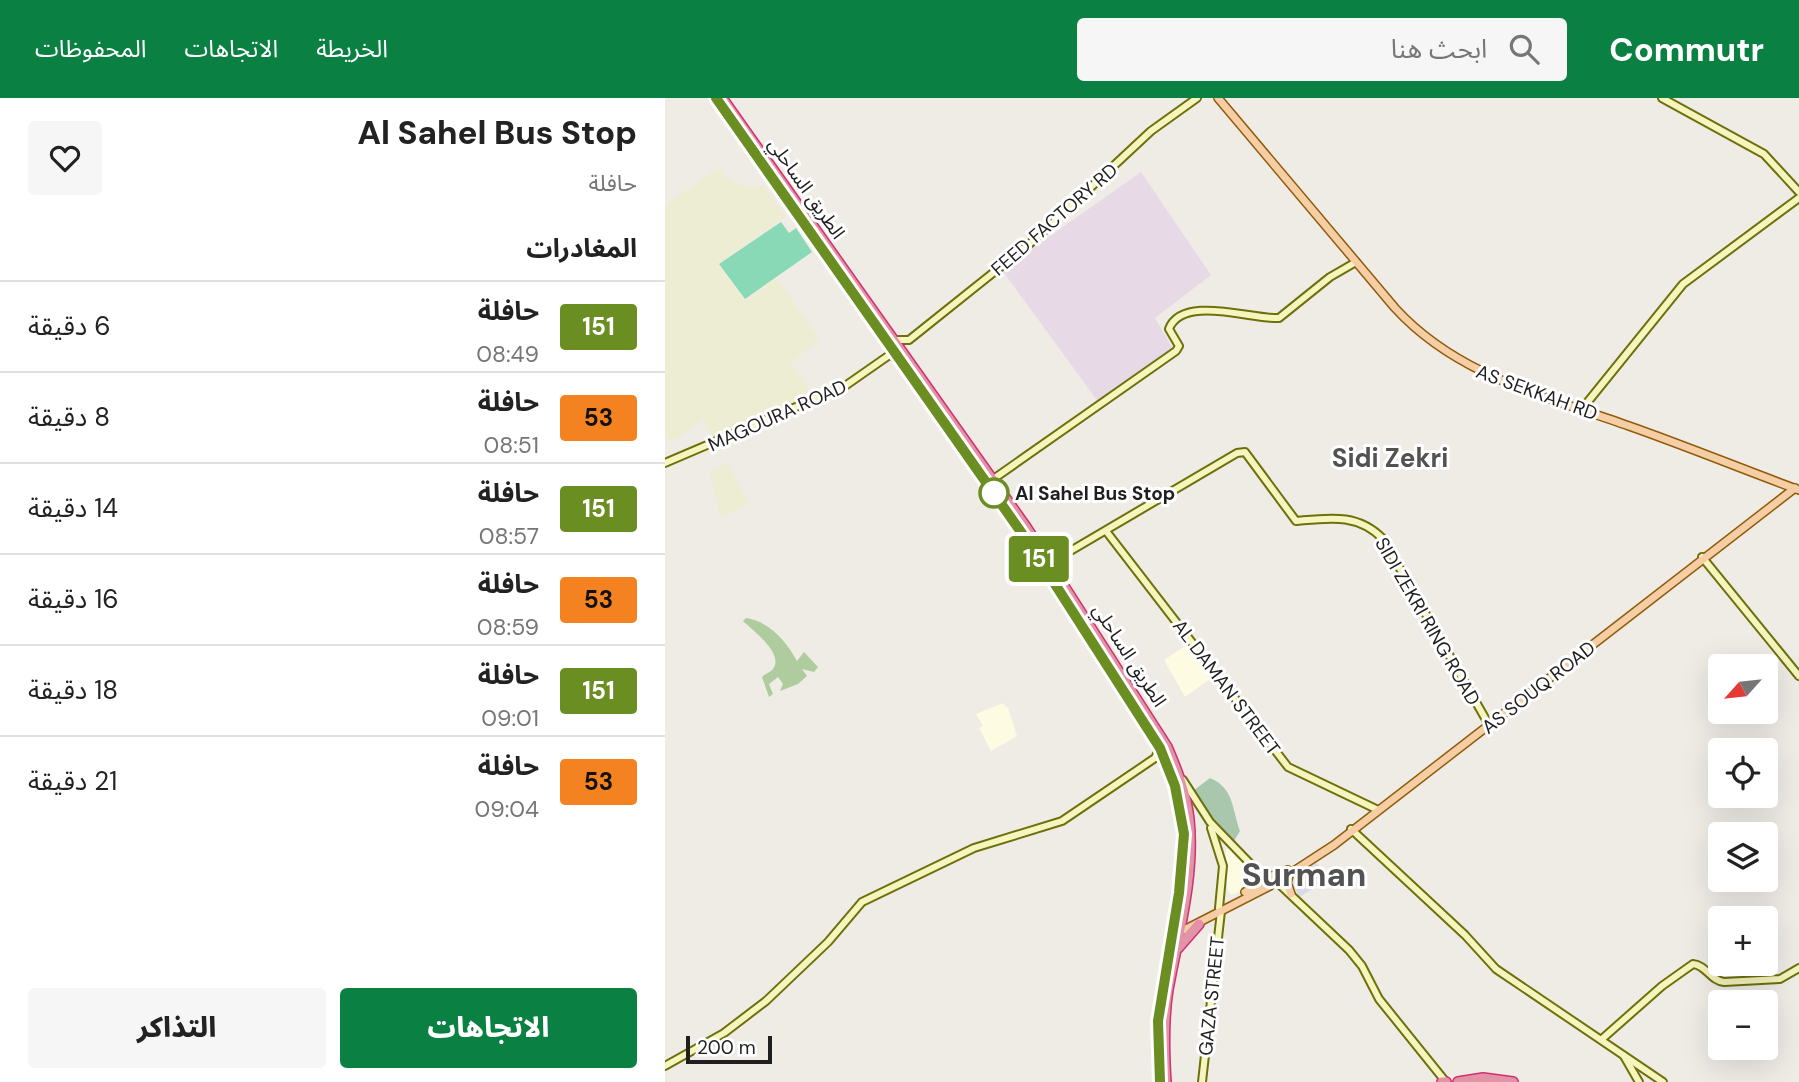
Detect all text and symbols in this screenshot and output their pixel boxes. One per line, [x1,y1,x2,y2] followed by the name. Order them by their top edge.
[1077,18,1567,81] search box
[1609,28,1764,71] text: Commutr
[1505,30,1543,68] icon: search
[1391,32,1487,66] text: ابحث هنا
[35,33,146,64] text: المحفوظات
[184,33,278,64] text: الاتجاهات
[316,33,388,64] text: الخريطة
[357,111,637,154] text: Al Sahel Bus Stop
[28,121,102,195] button: heart
[761,133,851,245] street label: الطريق الساحلي
[986,158,1123,281] street label: FEED FACTORY RD
[588,168,637,198] text: حافلة
[526,231,637,265] text: المغادرات
[478,294,539,328] text: حافلة
[28,309,110,343] text: 6 دقيقة
[582,311,615,342] text: 151
[476,339,539,369] text: 08:49
[1473,359,1601,426] street label: AS SEKKAH RD
[704,374,850,457] street label: MAGOURA ROAD
[478,385,539,419] text: حافلة
[28,400,110,434] text: 8 دقيقة
[584,402,613,433] text: 53
[483,430,539,460] text: 08:51
[1332,441,1448,475] district label: Sidi Zekri
[478,476,539,510] text: حافلة
[979,478,1009,508] marker: Al Sahel Bus Stop
[1015,481,1175,506] place label: Al Sahel Bus Stop
[28,491,118,525] text: 14 دقيقة
[582,493,615,524] text: 151
[479,521,539,551] text: 08:57
[1369,533,1486,710] street label: SIDI ZEKRI RING ROAD
[999,536,1079,582] line badge: 151
[1023,543,1055,574] text: 151
[478,567,539,601] text: حافلة
[28,582,119,616] text: 16 دقيقة
[584,584,613,615] text: 53
[1085,599,1172,713] street label: الطريق الساحلي
[477,612,539,642] text: 08:59
[1167,614,1286,761] street label: AL DAMAN STREET
[1476,635,1600,740] street label: AS SOUQ ROAD
[1708,654,1778,724] north arrow
[1708,654,1778,1060] map controls
[478,658,539,692] text: حافلة
[28,673,118,707] text: 18 دقيقة
[582,675,615,706] text: 151
[481,703,539,733] text: 09:01
[1708,738,1778,808] button: locate
[478,749,539,783] text: حافلة
[28,764,117,798] text: 21 دقيقة
[584,766,613,797] text: 53
[474,794,539,824] text: 09:04
[1708,822,1778,892] button: layers
[1242,853,1366,896] district label: Surman
[1708,906,1778,976] button: +
[1193,935,1230,1057] street label: GAZA STREET
[28,988,326,1068] button: التذاكر
[340,988,637,1068] button: الاتجاهات
[1708,990,1778,1060] button: −
[686,1033,772,1065] scale bar
[697,1035,756,1060] text: 200 m

